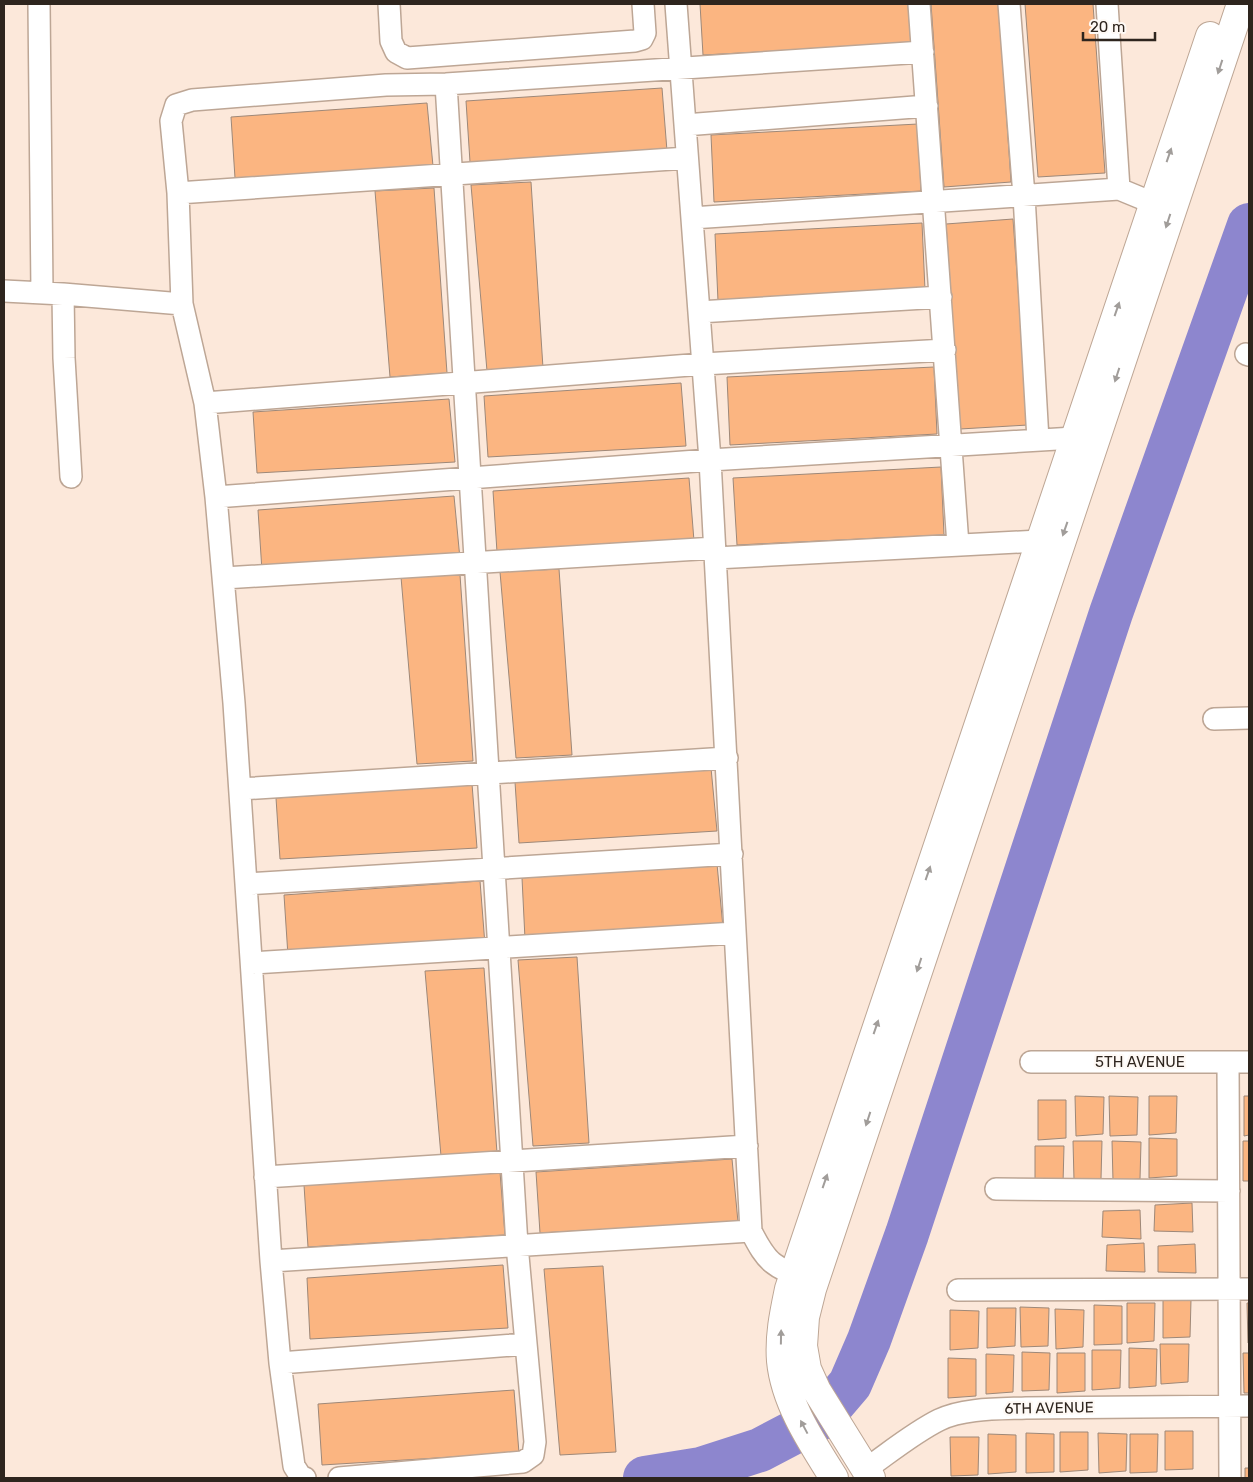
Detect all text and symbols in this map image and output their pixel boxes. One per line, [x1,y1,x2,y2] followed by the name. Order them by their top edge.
[1083,10,1156,42] scale bar
[1090,18,1125,36] text: 20 m
[1215,59,1223,74] one-way arrow
[1166,147,1174,162] one-way arrow
[1164,213,1171,228] one-way arrow
[1114,301,1122,316] one-way arrow
[1112,368,1120,383] one-way arrow
[1061,522,1069,537] one-way arrow
[924,865,932,880] one-way arrow
[915,958,923,973] one-way arrow
[872,1019,880,1034] one-way arrow
[1095,1053,1185,1071] street label: 5TH AVENUE
[864,1112,872,1127] one-way arrow
[821,1173,829,1188] one-way arrow
[777,1329,785,1345] one-way arrow
[1004,1398,1094,1418] street label: 6TH AVENUE
[800,1419,808,1434] one-way arrow

